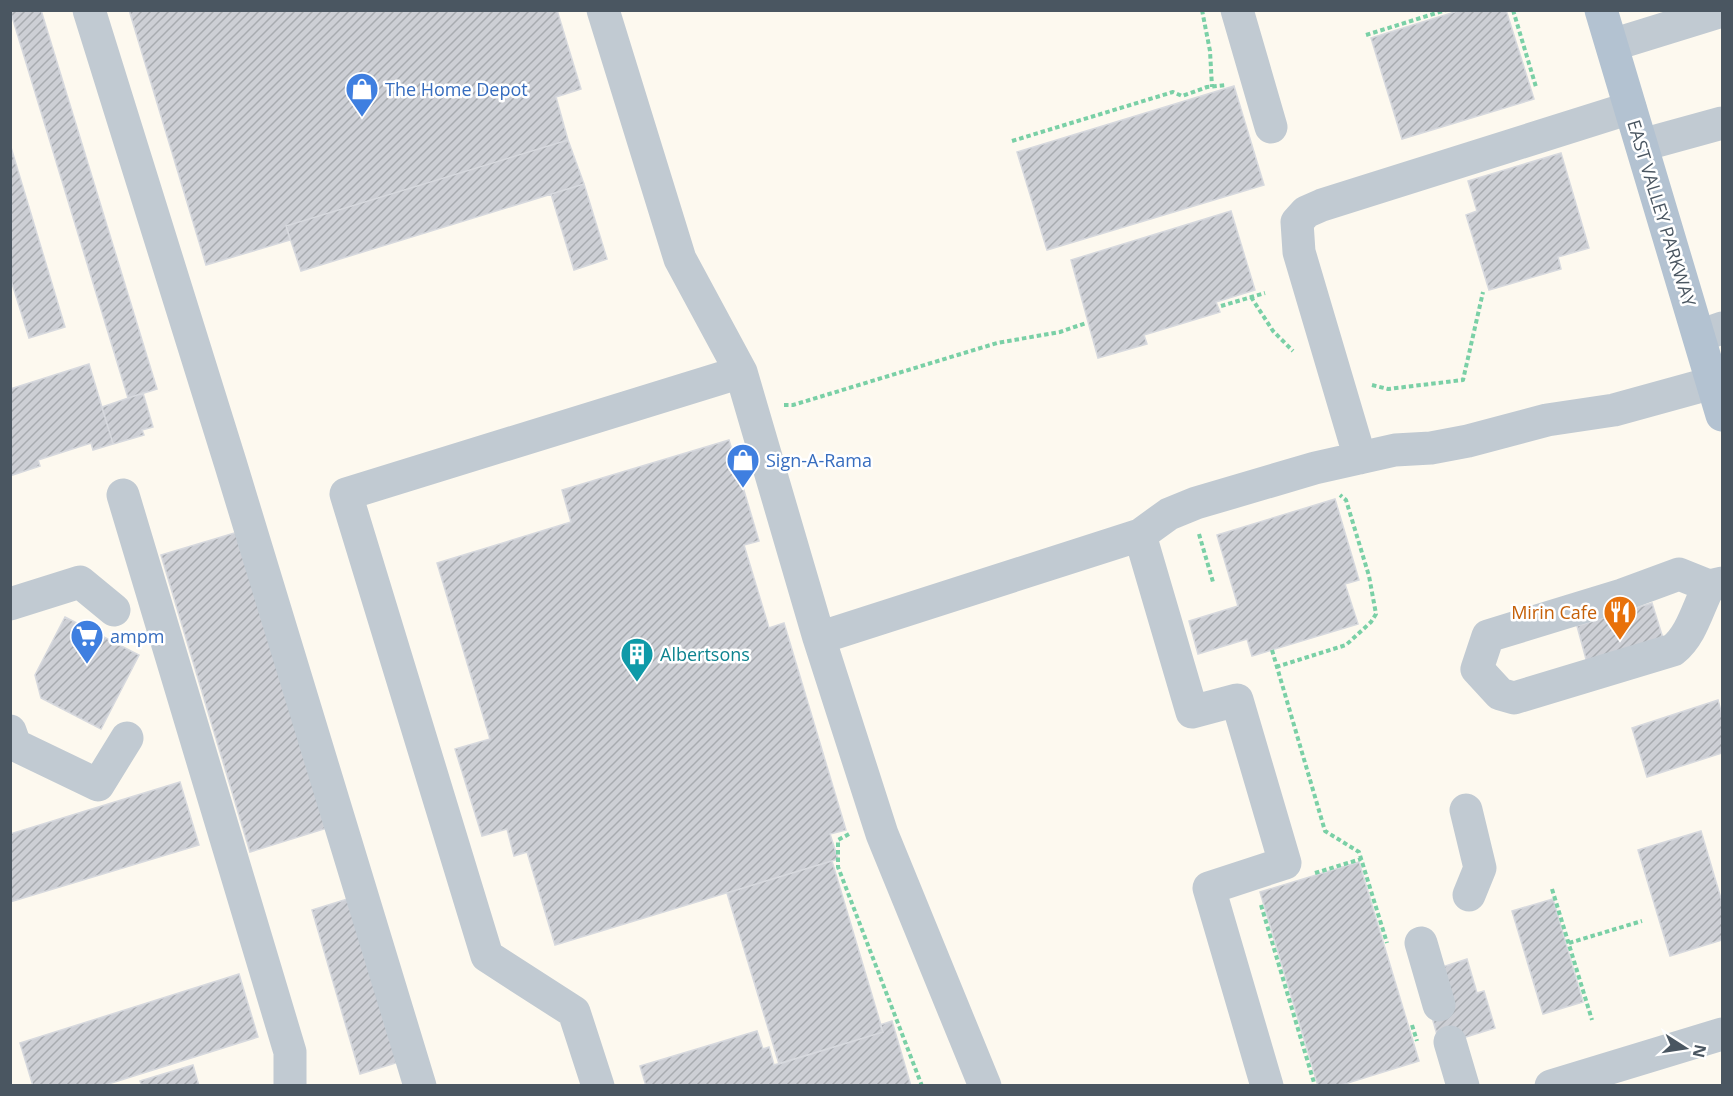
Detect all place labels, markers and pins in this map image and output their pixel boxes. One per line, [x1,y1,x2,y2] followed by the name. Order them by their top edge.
[344,71,380,118] shop icon: The Home Depot
[385,77,528,101] place label: The Home Depot
[725,442,761,489] shop icon: Sign-A-Rama
[766,448,872,472] place label: Sign-A-Rama
[1602,594,1638,641] restaurant icon: Mirin Cafe
[1511,600,1597,624] place label: Mirin Cafe
[69,618,105,665] supermarket icon: ampm
[110,624,164,648] place label: ampm
[619,636,655,683] building icon: Albertsons
[660,642,750,666] place label: Albertsons

